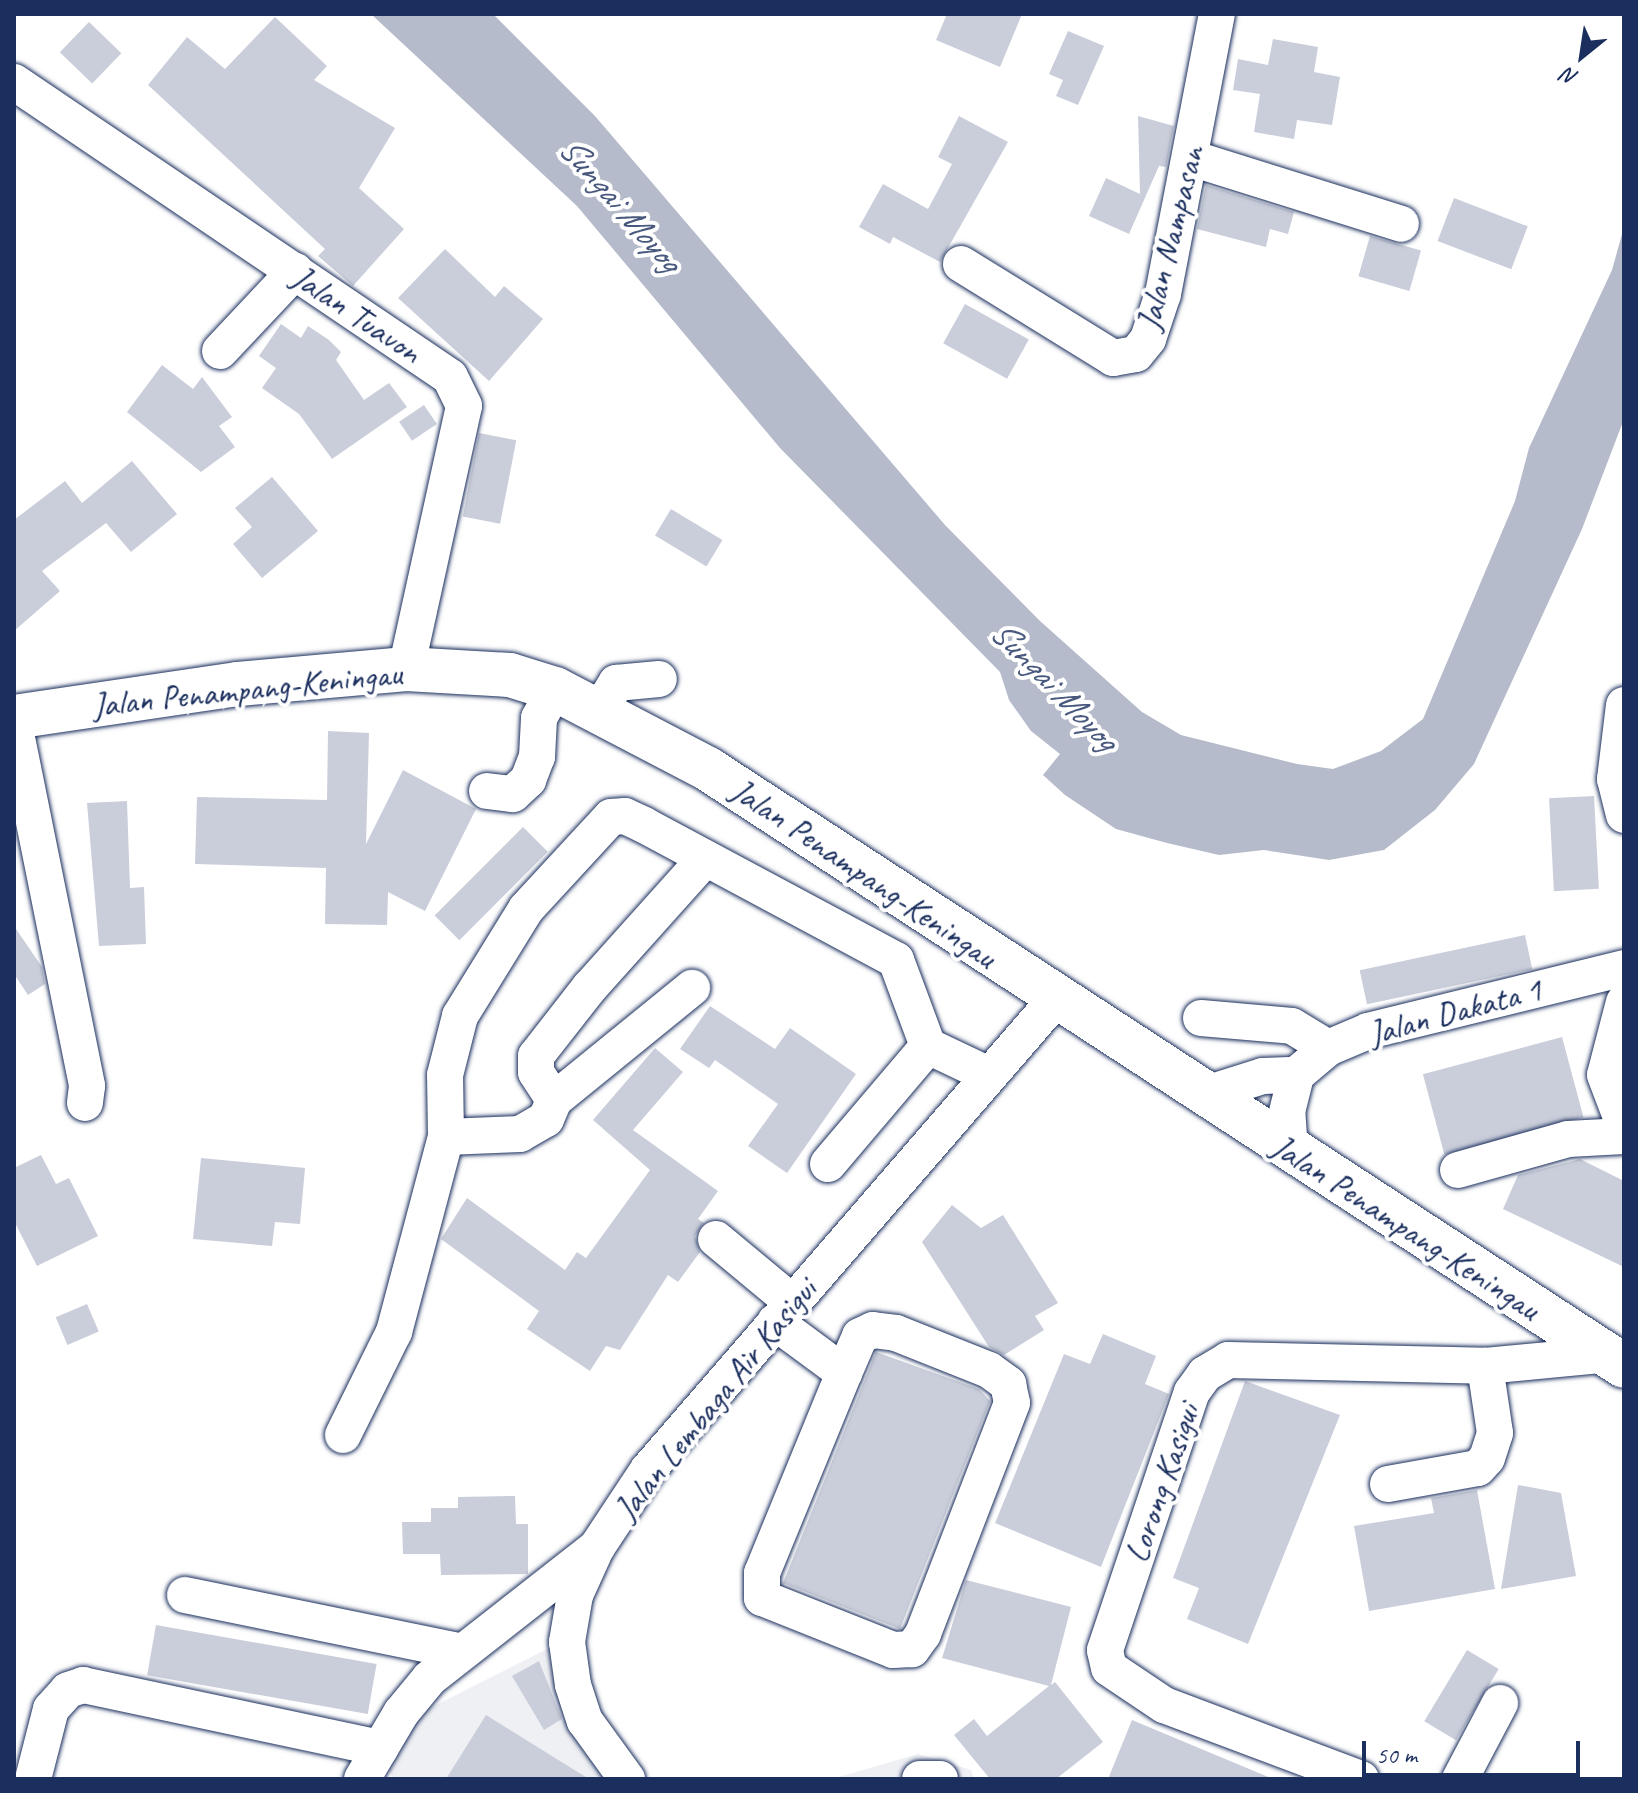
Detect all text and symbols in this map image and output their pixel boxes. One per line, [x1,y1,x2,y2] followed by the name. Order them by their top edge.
[1542,16,1622,96] north arrow
[1557,61,1583,92] text: N
[550,128,690,280] water label: Sungai Moyog
[1127,141,1213,335] street label: Jalan Nampasan
[285,257,429,371] street label: Jalan Tuavon
[981,611,1127,759] water label: Sungai Moyog
[90,652,404,726] street label: Jalan Penampang-Keningau
[724,769,1004,977] street label: Jalan Penampang-Keningau
[1364,968,1546,1054] street label: Jalan Dakata 1
[1264,1125,1548,1329] street label: Jalan Penampang-Keningau
[605,1270,825,1528] street label: Jalan Lembaga Air Kasigui
[1116,1398,1208,1568] street label: Lorong Kasigui
[1366,1725,1584,1775] scale bar
[1376,1740,1417,1770] text: 50 m

